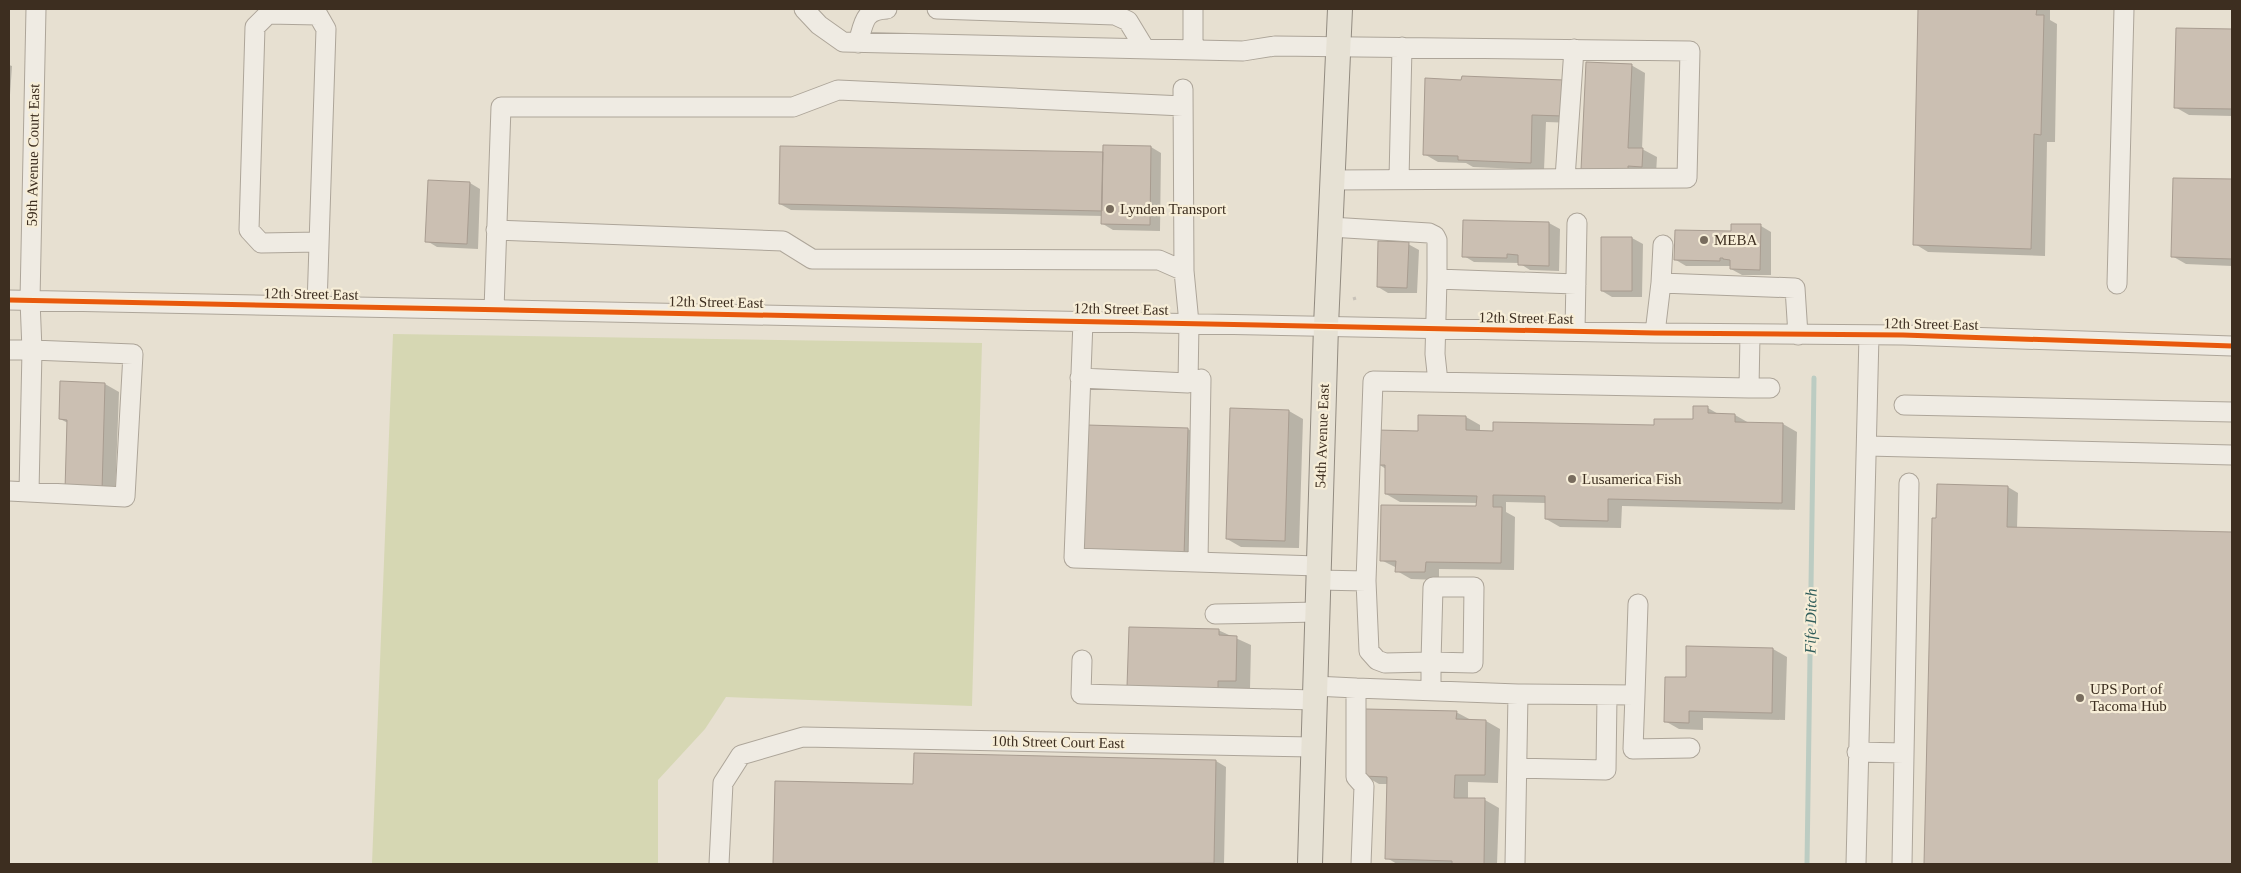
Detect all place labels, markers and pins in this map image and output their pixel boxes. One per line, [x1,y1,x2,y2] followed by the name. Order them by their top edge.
[1120,201,1227,217] place label: Lynden Transport
[1104,203,1116,215] marker: Lynden Transport
[1714,232,1758,248] place label: MEBA
[1698,234,1710,246] marker: MEBA
[1582,471,1682,487] place label: Lusamerica Fish
[1566,473,1578,485] marker: Lusamerica Fish
[2090,681,2167,714] place label: UPS Port of Tacoma Hub
[2074,692,2086,704] marker: UPS Port of Tacoma Hub

